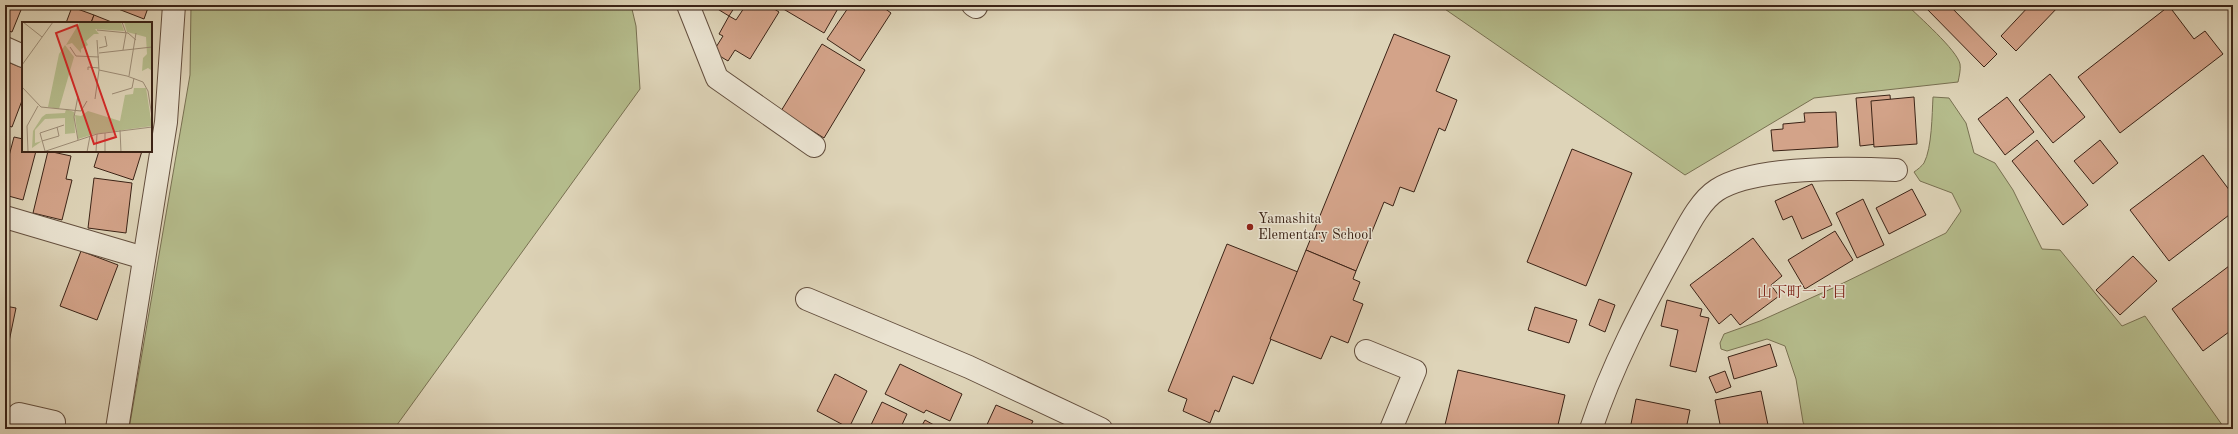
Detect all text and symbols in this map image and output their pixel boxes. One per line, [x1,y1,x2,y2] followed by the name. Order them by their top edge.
[22,22,152,152] inset map
[1258,212,1372,242] place label: Yamashita Elementary School
[1245,222,1255,232] marker: Yamashita Elementary School
[1757,284,1847,301] district label: 山下町一丁目

